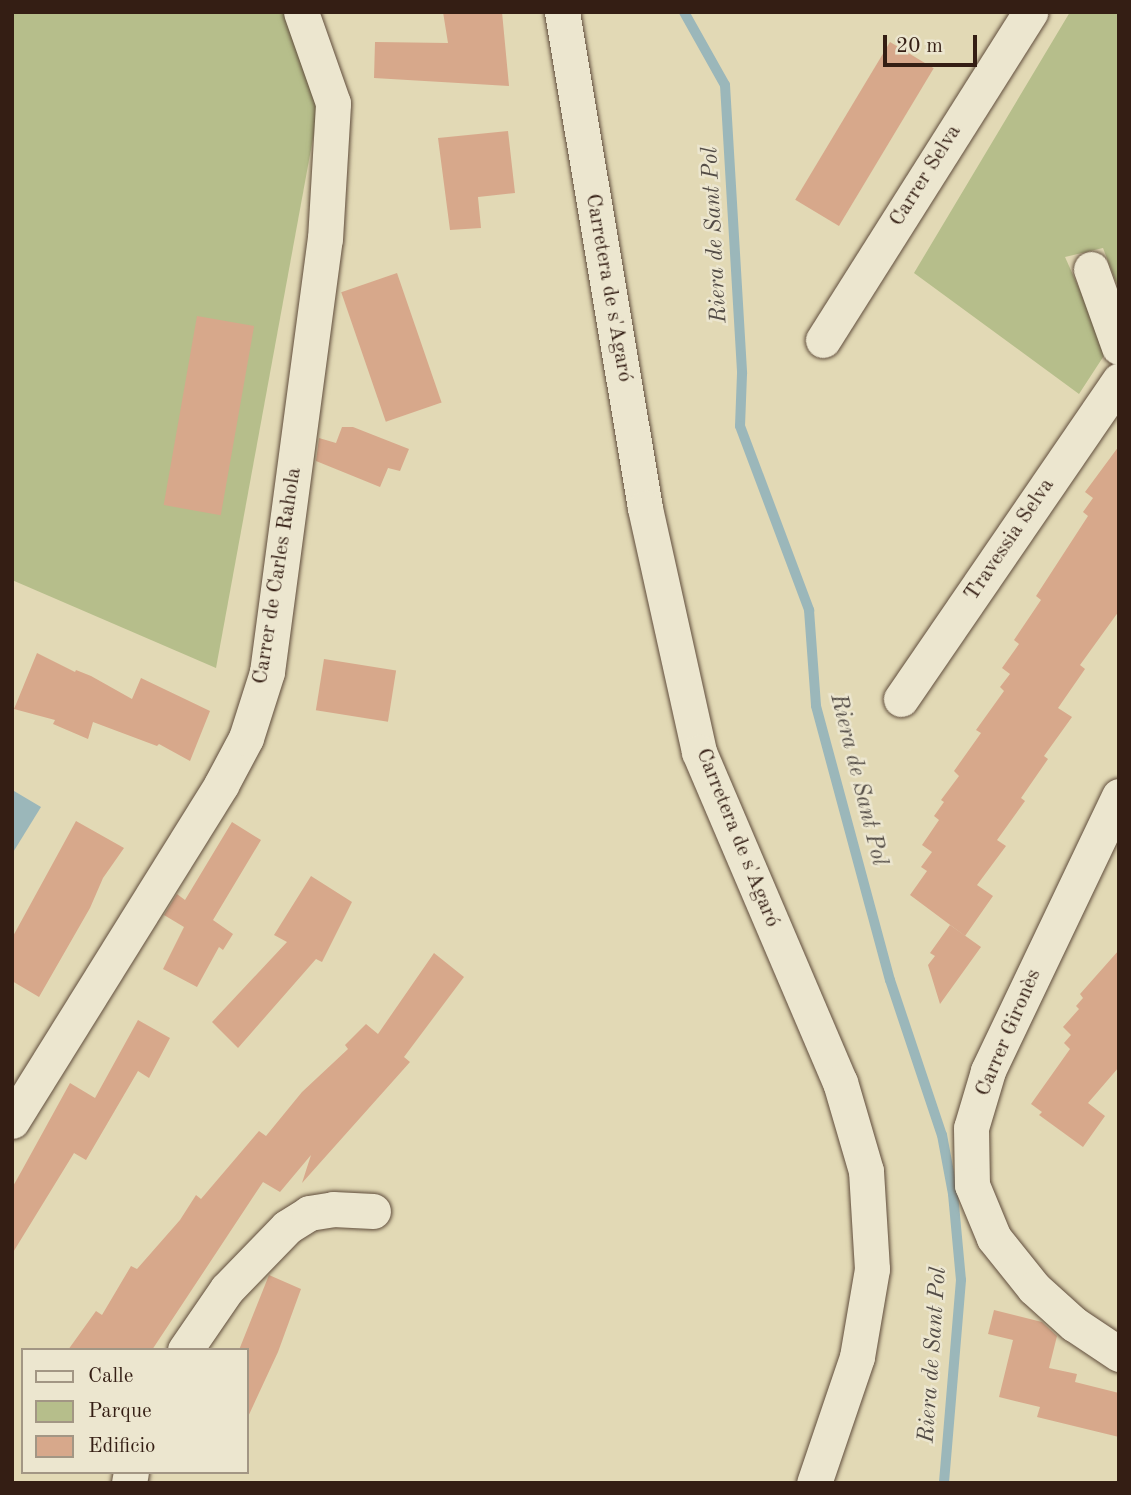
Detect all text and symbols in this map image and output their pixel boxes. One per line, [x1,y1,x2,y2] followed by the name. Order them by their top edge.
[886,21,981,65] scale bar
[896,36,943,57] text: 20 m
[885,121,967,231] street label: Carrer Selva
[697,146,733,324] water label: Riera de Sant Pol
[579,192,637,384] street label: Carretera de s'Agaró
[248,466,308,686] street label: Carrer de Carles Rahola
[960,474,1060,606] street label: Travessia Selva
[823,691,893,869] water label: Riera de Sant Pol
[690,745,784,931] street label: Carretera de s'Agaró
[971,966,1047,1100] street label: Carrer Gironès
[913,1266,953,1444] water label: Riera de Sant Pol
[21,1348,248,1474] legend
[88,1366,133,1387] text: Calle
[88,1401,152,1422] text: Parque
[88,1436,156,1457] text: Edificio

